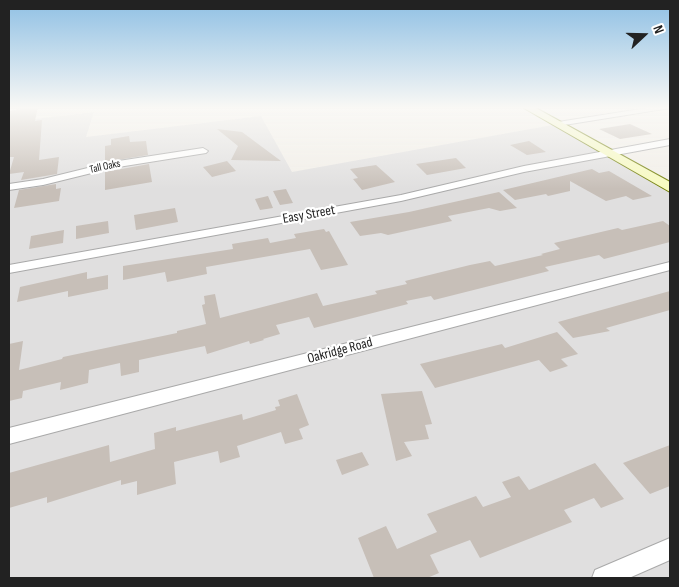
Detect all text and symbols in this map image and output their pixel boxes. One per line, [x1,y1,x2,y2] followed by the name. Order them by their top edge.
[619,10,669,60] north arrow
[649,23,668,36] text: N
[88,157,122,177] street label: Tall Oaks
[281,202,337,228] street label: Easy Street
[306,334,374,368] street label: Oakridge Road

